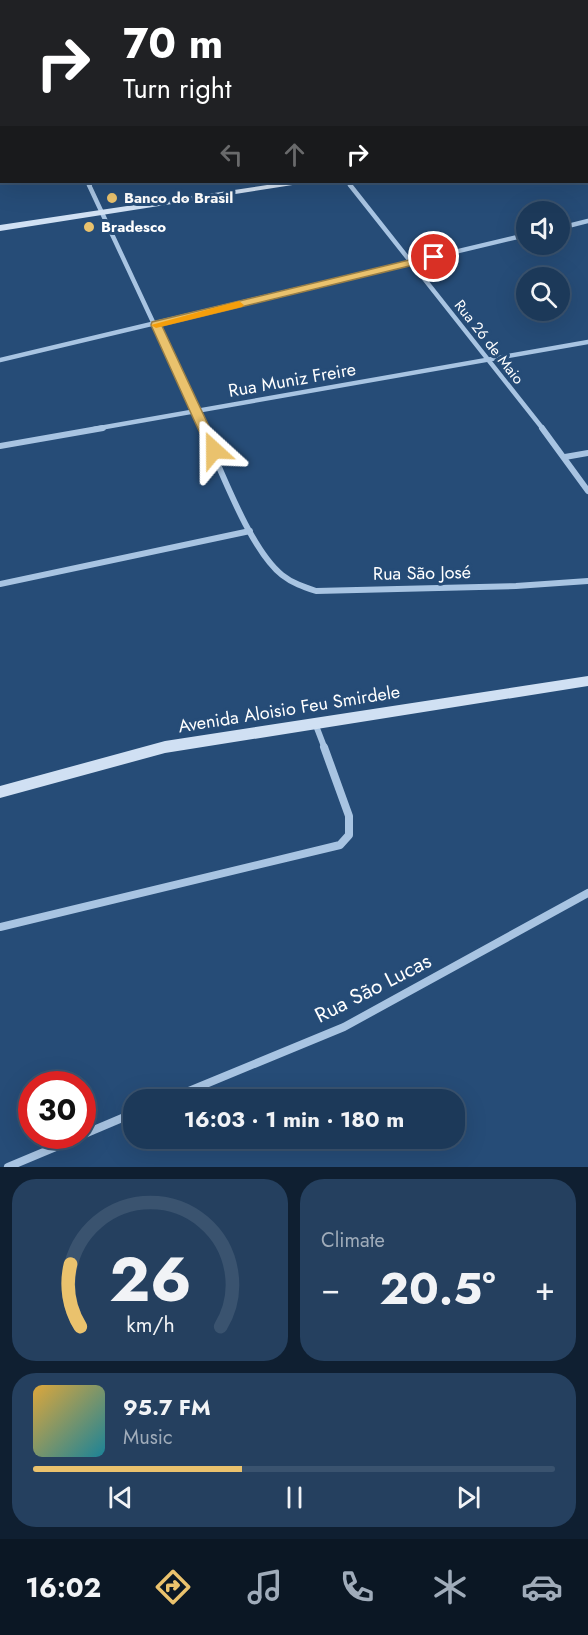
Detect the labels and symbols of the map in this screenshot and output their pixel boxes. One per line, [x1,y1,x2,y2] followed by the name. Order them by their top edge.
[124,187,233,209] place label: Banco do Brasil
[105,191,119,205] marker: Banco do Brasil
[101,216,166,238] place label: Bradesco
[82,220,96,234] marker: Bradesco
[408,231,459,282] pin
[449,295,529,389] street label: Rua 26 de Maio
[226,356,358,404] street label: Rua Muniz Freire
[182,418,246,482] position arrow
[373,559,471,587] street label: Rua São José
[176,679,402,739] street label: Avenida Aloisio Feu Smirdele
[309,946,437,1030] street label: Rua São Lucas
[18,1071,96,1149] speed limit sign: 30

